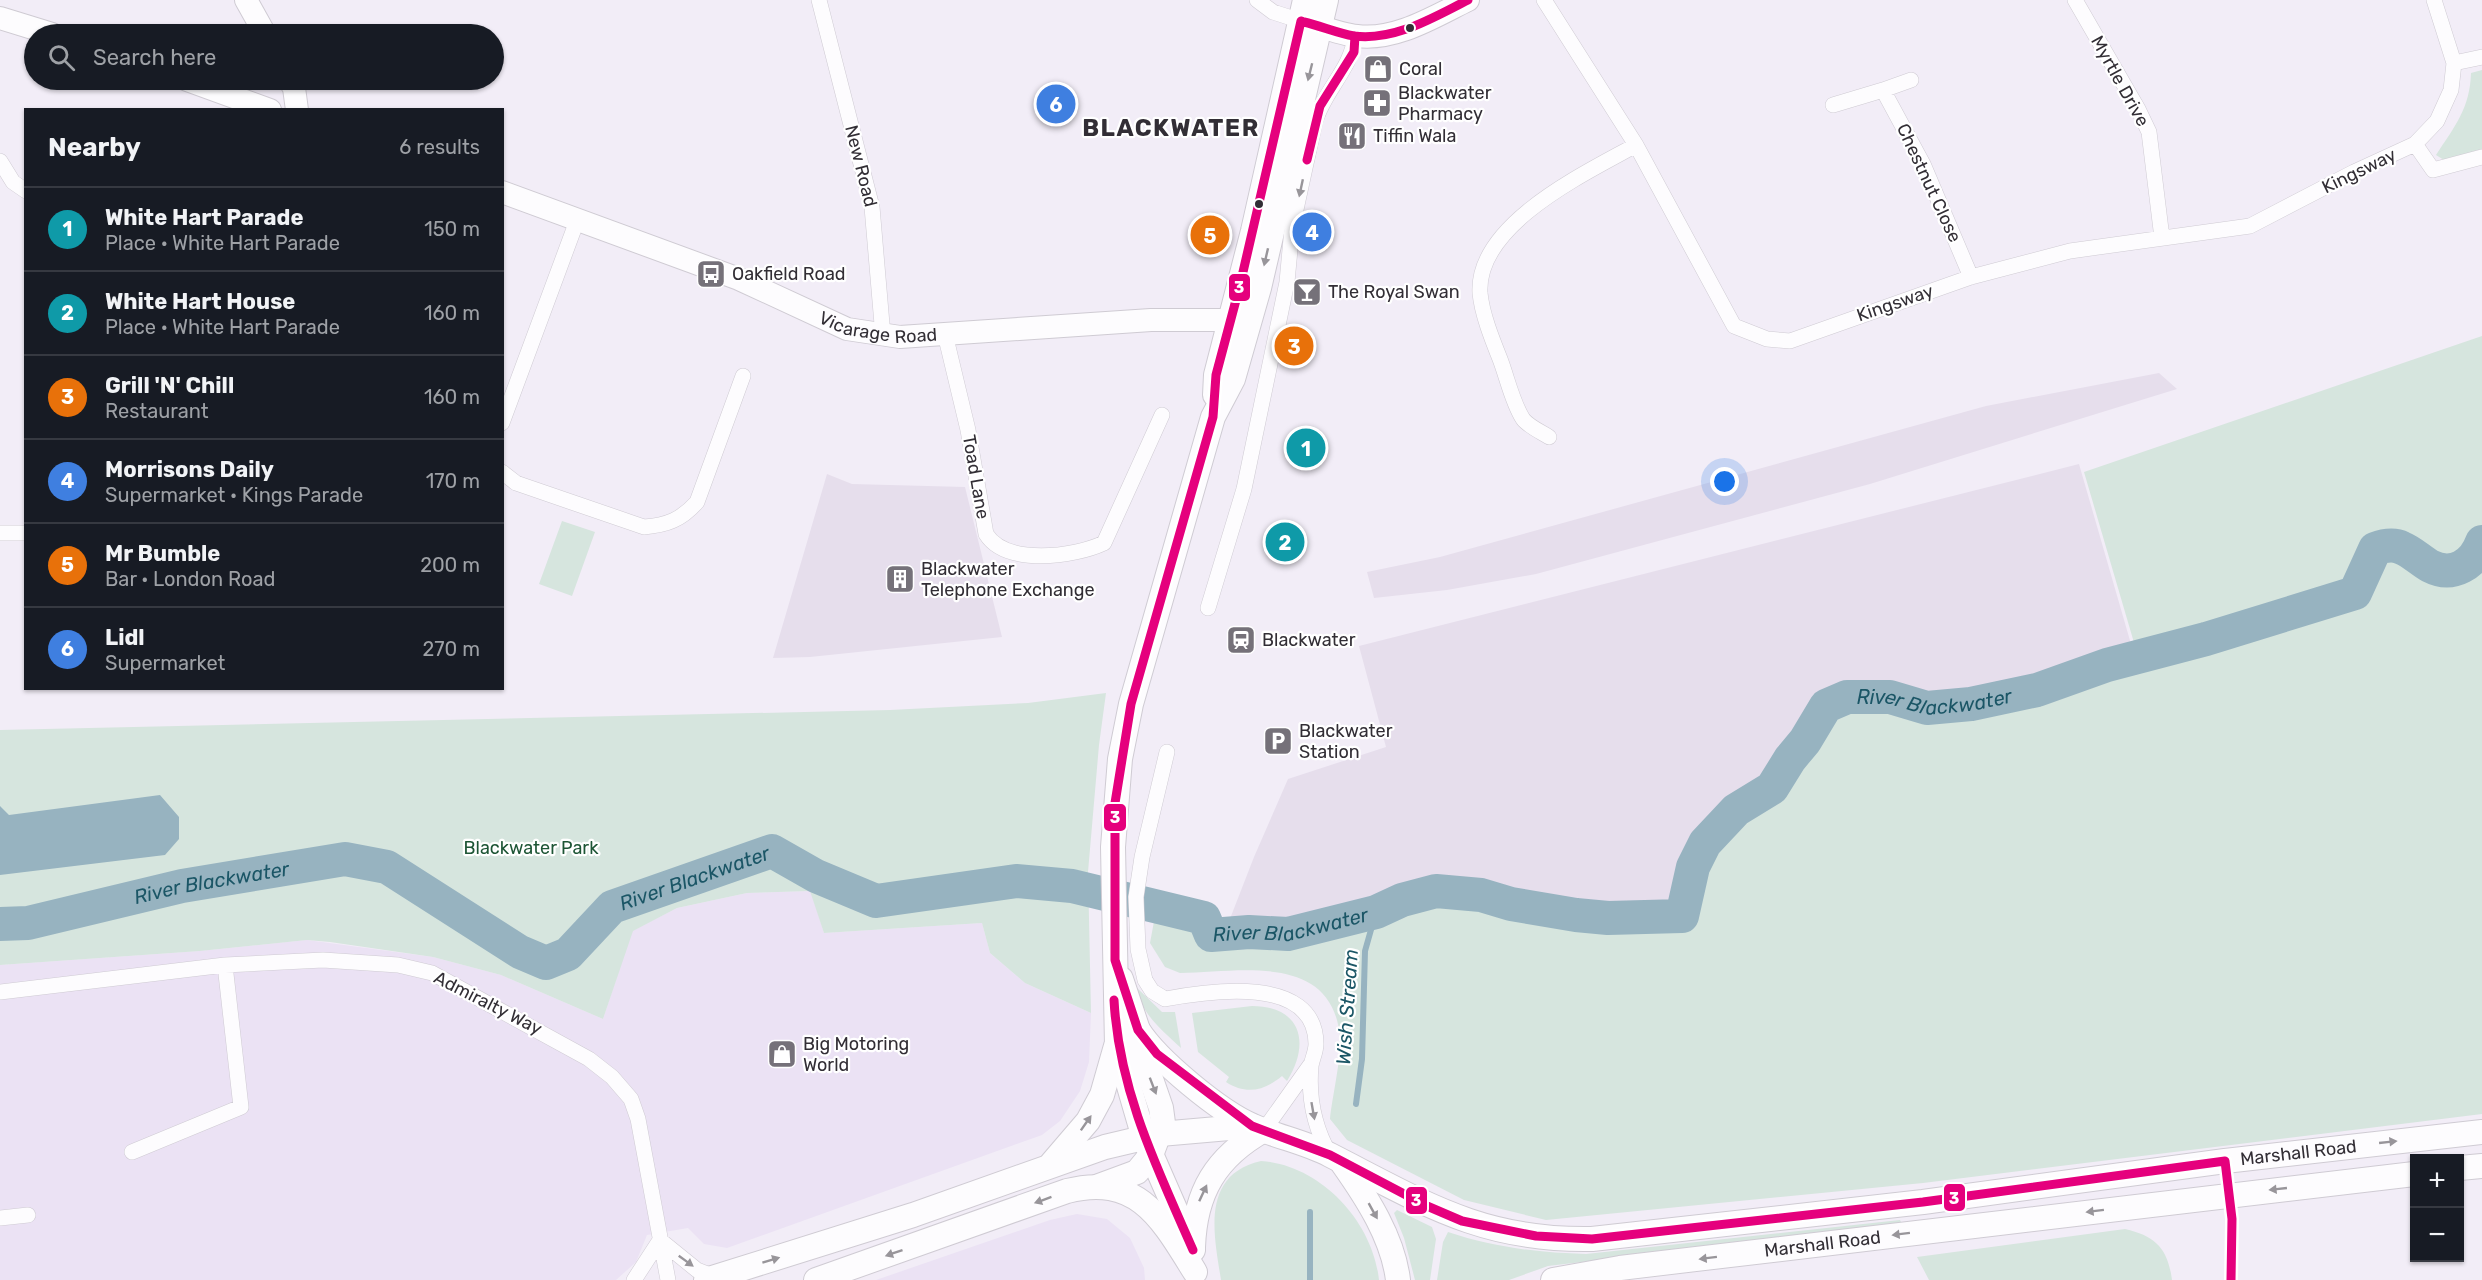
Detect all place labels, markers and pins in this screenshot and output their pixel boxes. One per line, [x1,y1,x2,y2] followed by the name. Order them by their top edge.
[1404,22,1416,34] unlabelled marker
[1362,53,1394,85] shop icon: Coral
[1399,58,1442,80] place label: Coral
[1036,82,1076,126] pin: 6
[1398,82,1492,125] place label: Blackwater Pharmacy
[1361,87,1393,119] pharmacy icon: Blackwater Pharmacy
[1336,120,1368,152] restaurant icon: Tiffin Wala
[1373,125,1456,147] place label: Tiffin Wala
[1253,198,1265,210] unlabelled marker
[1292,210,1332,254] pin: 4
[1190,212,1230,258] pin: 5
[695,258,727,290] bus stop icon: Oakfield Road
[732,263,846,285] place label: Oakfield Road
[1291,276,1323,308] bar icon: The Royal Swan
[1328,281,1460,303] place label: The Royal Swan
[1274,324,1314,368] pin: 3
[1286,426,1326,470] pin: 1
[1266,520,1304,564] pin: 2
[921,558,1095,601] place label: Blackwater Telephone Exchange
[884,563,916,595] building icon: Blackwater Telephone Exchange
[1225,624,1257,656] station icon: Blackwater
[1262,629,1356,651] place label: Blackwater
[1299,720,1393,763] place label: Blackwater Station
[1262,725,1294,757] parking icon: Blackwater Station
[803,1033,909,1076] place label: Big Motoring World
[766,1038,798,1070] shop icon: Big Motoring World

